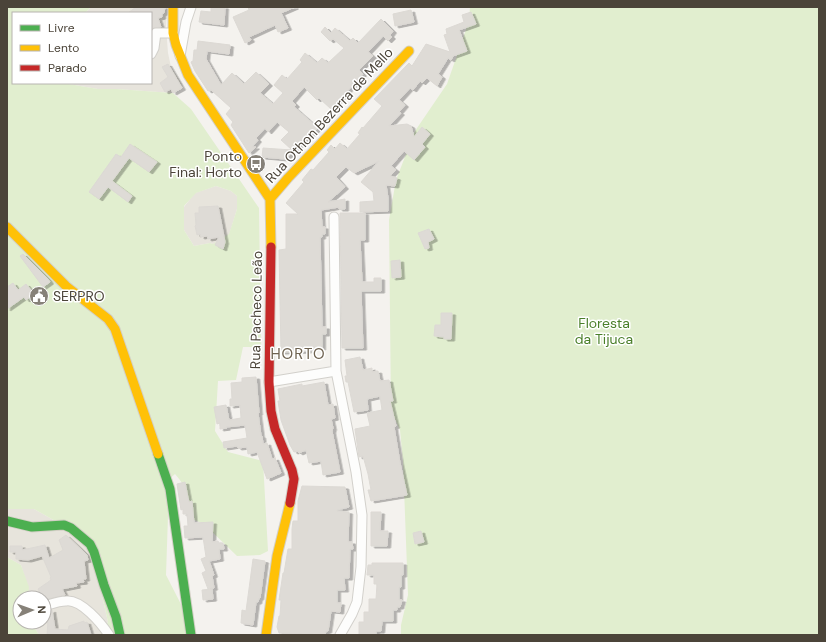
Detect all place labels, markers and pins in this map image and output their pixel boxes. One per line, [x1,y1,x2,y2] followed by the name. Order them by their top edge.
[169,147,242,181] place label: Ponto Final: Horto
[245,153,267,175] bus stop icon: Ponto Final: Horto
[28,285,50,307] public building icon: SERPRO
[53,287,105,305] place label: SERPRO

